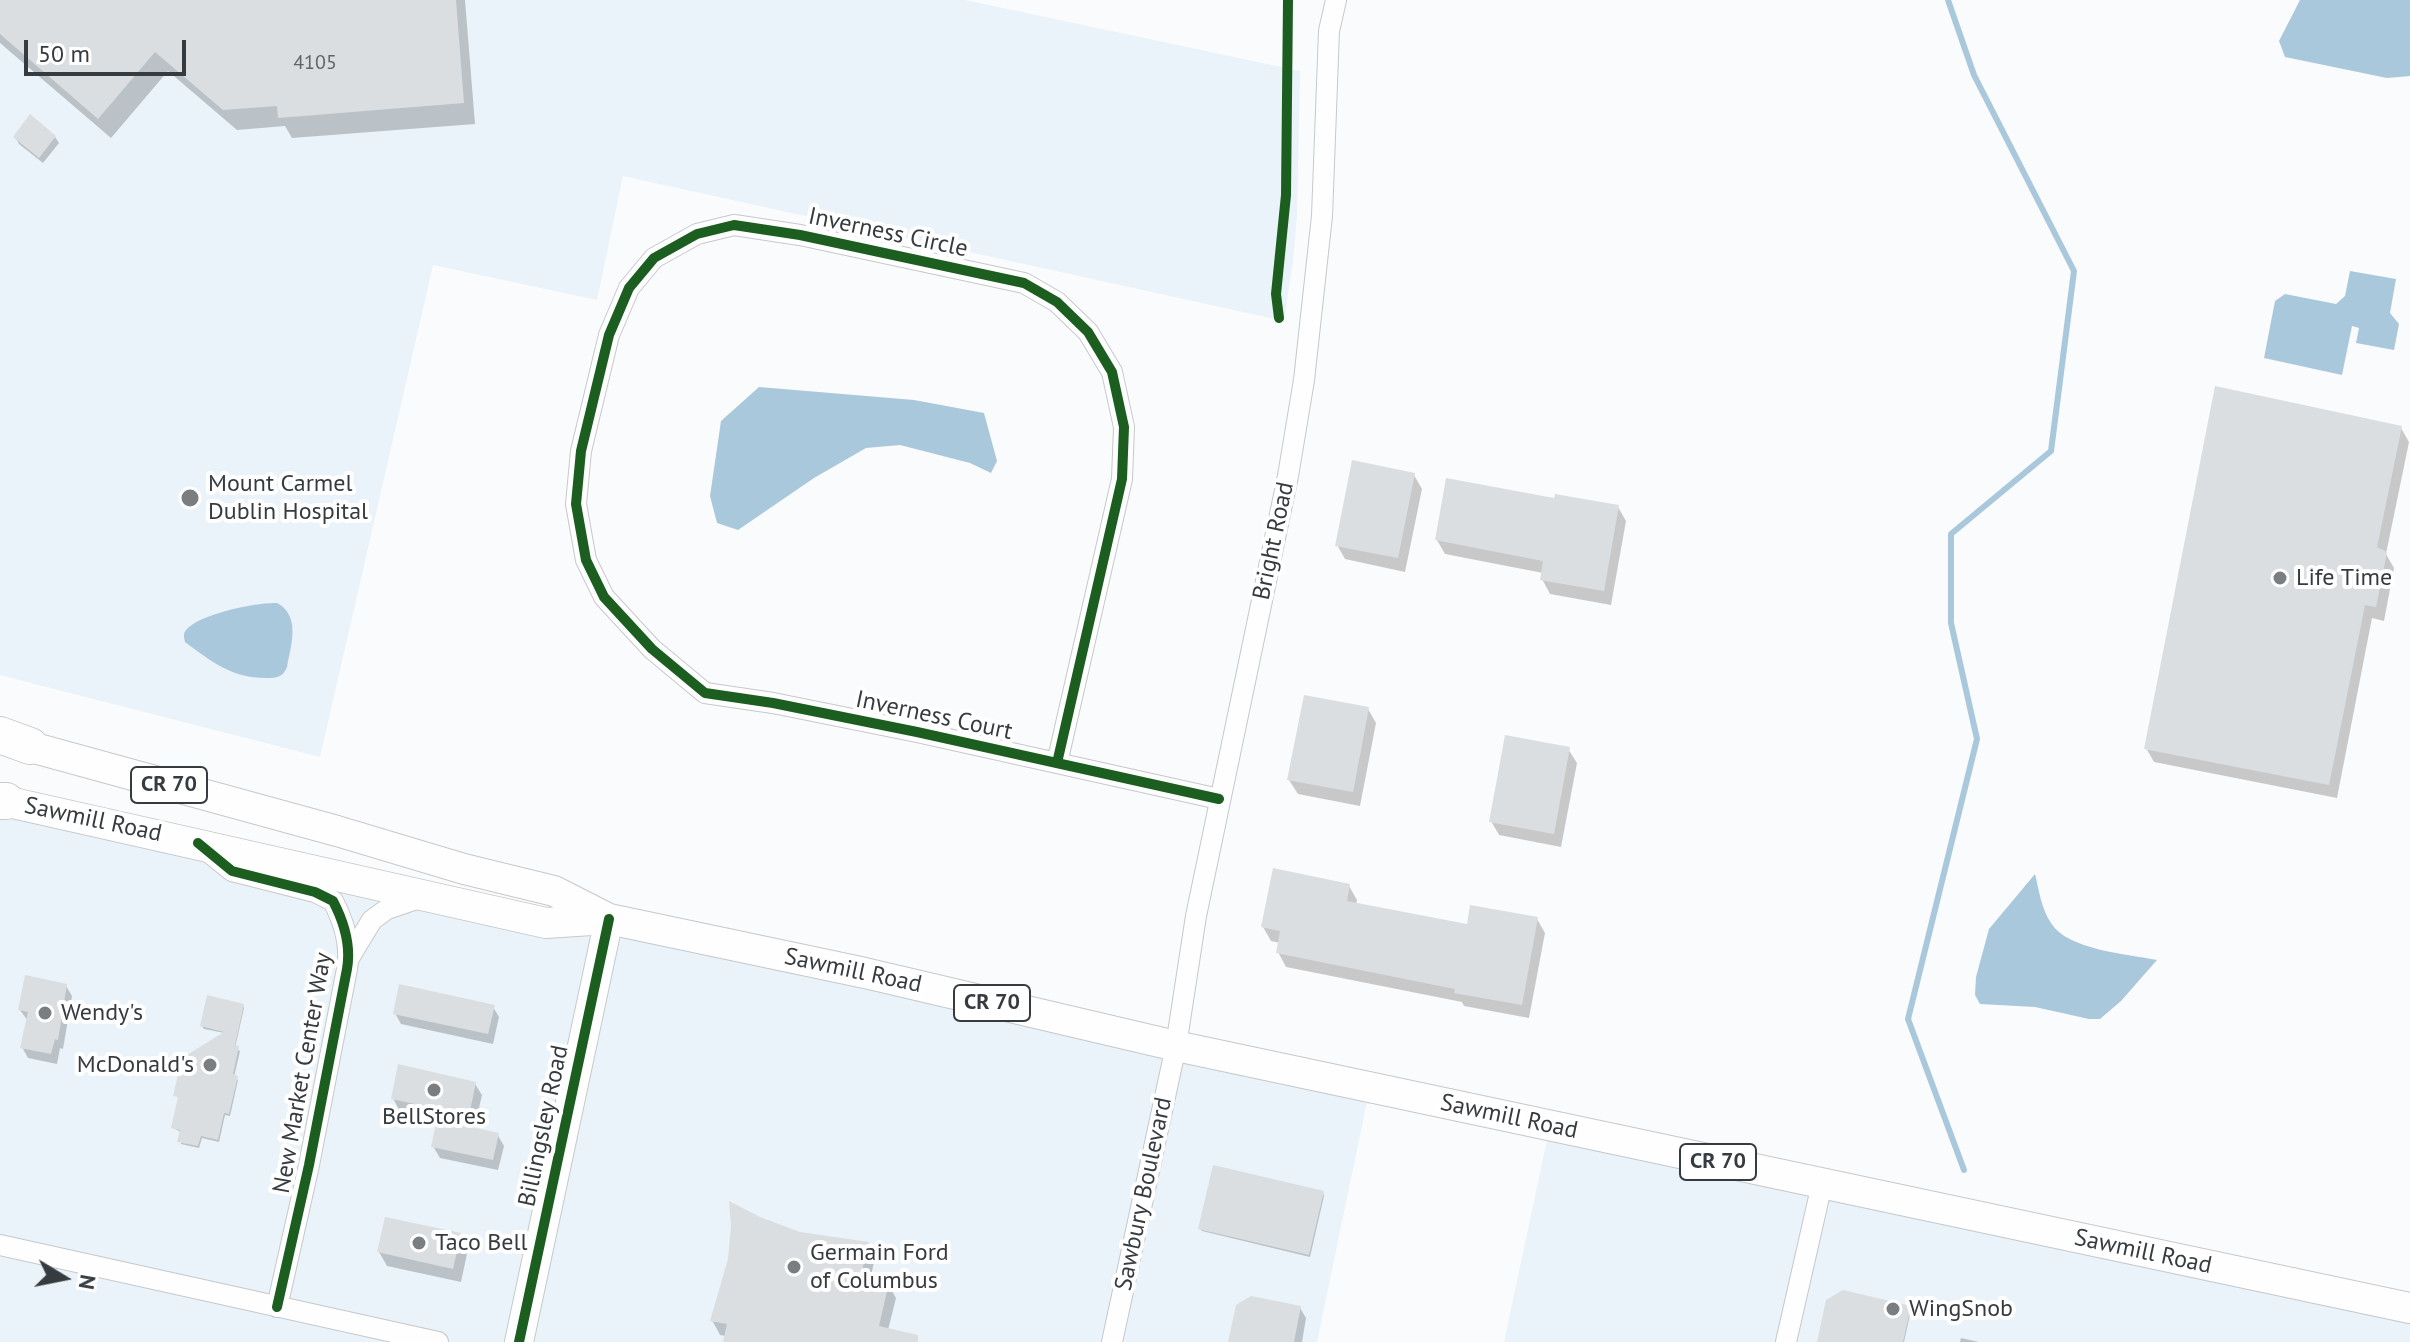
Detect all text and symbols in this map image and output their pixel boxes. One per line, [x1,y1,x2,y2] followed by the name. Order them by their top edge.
[28,24,190,74] scale bar
[38,38,90,69] text: 50 m
[293,51,337,75] house number: 4105
[806,202,970,264] street label: Inverness Circle
[208,470,368,526] place label: Mount Carmel Dublin Hospital
[1247,479,1301,603] street label: Bright Road
[179,487,201,509] marker: Mount Carmel Dublin Hospital
[2296,564,2392,592] place label: Life Time
[2271,569,2289,587] marker: Life Time
[853,685,1015,747] street label: Inverness Court
[131,767,207,803] road number: CR 70
[22,791,164,849] street label: Sawmill Road
[782,942,924,1000] street label: Sawmill Road
[268,950,338,1196] street label: New Market Center Way
[954,985,1030,1021] road number: CR 70
[61,999,143,1027] place label: Wendy's
[36,1004,54,1022] marker: Wendy's
[513,1043,575,1209] street label: Billingsley Road
[77,1051,194,1079] place label: McDonald's
[201,1056,219,1074] marker: McDonald's
[425,1081,443,1099] marker: BellStores
[1438,1088,1580,1146] street label: Sawmill Road
[1109,1095,1179,1293] street label: Sawbury Boulevard
[382,1103,486,1131] place label: BellStores
[1680,1144,1756,1180] road number: CR 70
[2072,1223,2214,1281] street label: Sawmill Road
[435,1229,527,1257] place label: Taco Bell
[410,1234,428,1252] marker: Taco Bell
[24,1238,104,1318] north arrow
[810,1239,949,1295] place label: Germain Ford of Columbus
[785,1258,803,1276] marker: Germain Ford of Columbus
[73,1273,103,1292] text: N
[1909,1295,2013,1323] place label: WingSnob
[1884,1300,1902,1318] marker: WingSnob

